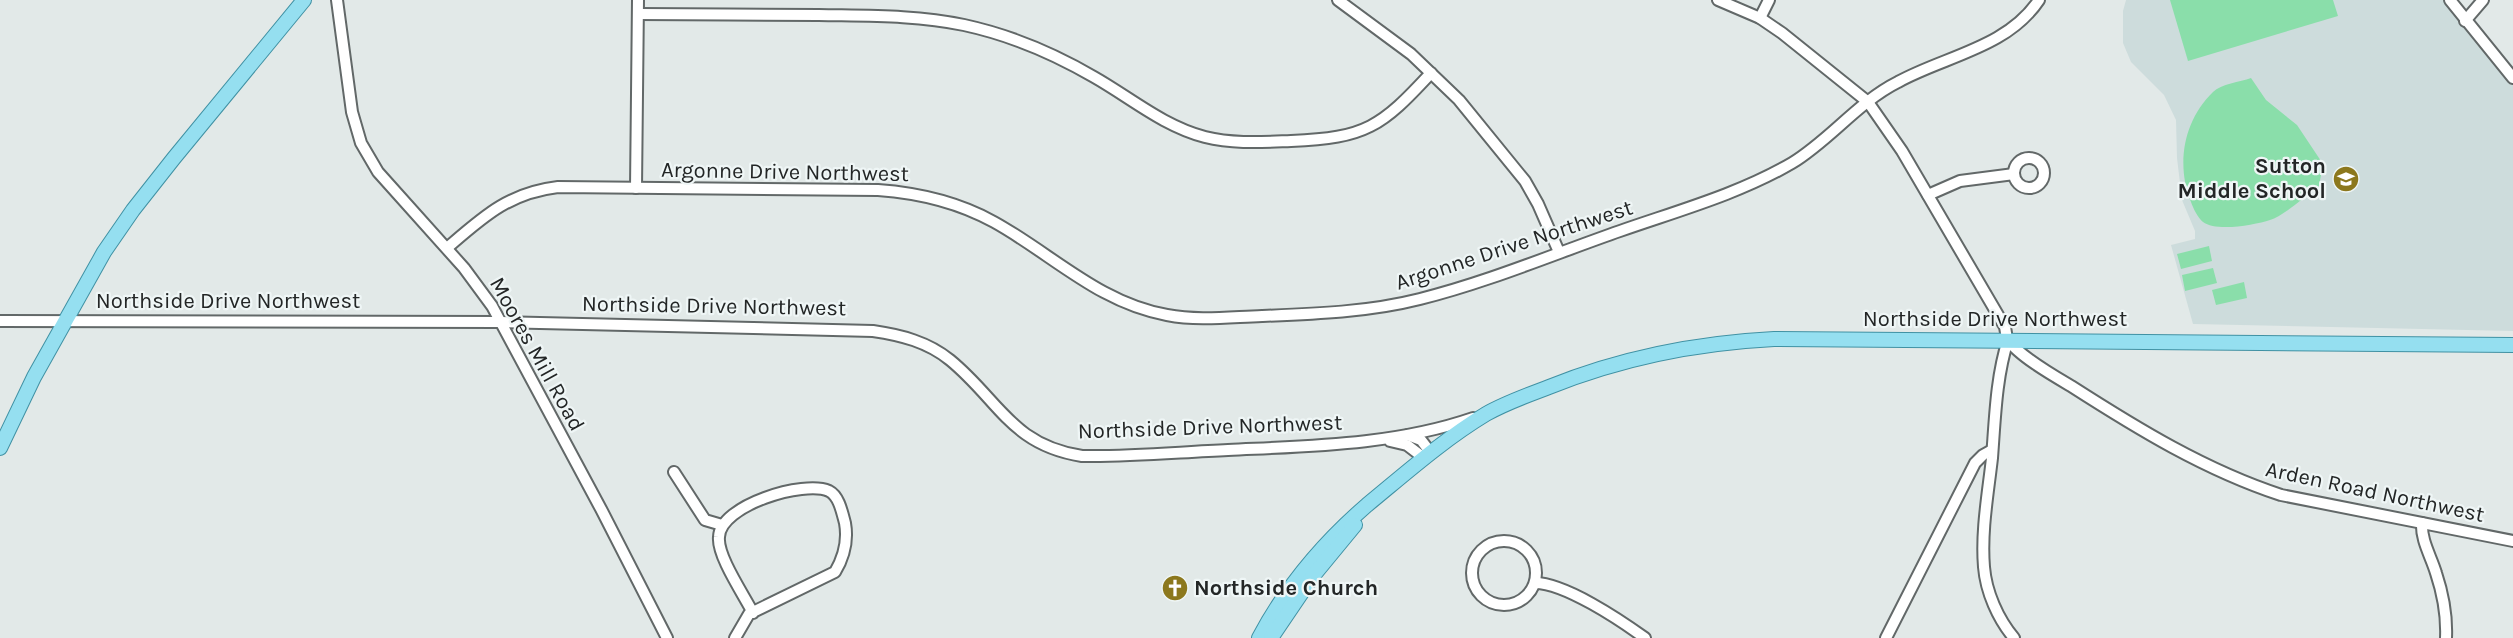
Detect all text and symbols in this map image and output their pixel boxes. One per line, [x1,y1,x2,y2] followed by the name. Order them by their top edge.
[2178,153,2326,204] place label: Sutton Middle School
[661,157,909,187] street label: Argonne Drive Northwest
[2331,164,2361,194] school or university icon: Sutton Middle School
[1392,194,1636,296] street label: Argonne Drive Northwest
[484,272,590,436] street label: Moores Mill Road
[96,288,360,314] street label: Northside Drive Northwest
[582,291,846,321] street label: Northside Drive Northwest
[1863,306,2127,332] street label: Northside Drive Northwest
[1077,409,1343,445] street label: Northside Drive Northwest
[2263,456,2487,528] street label: Arden Road Northwest
[1160,573,1190,603] church icon: Northside Church
[1194,575,1378,601] place label: Northside Church

